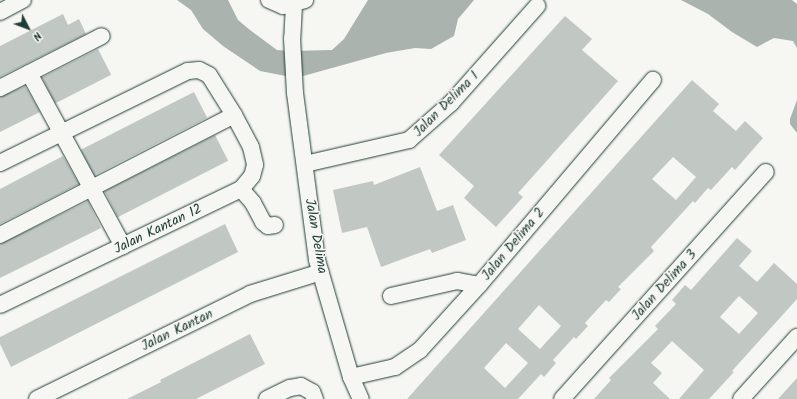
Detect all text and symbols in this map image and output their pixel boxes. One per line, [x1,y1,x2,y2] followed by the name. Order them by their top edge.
[8,8,48,48] north arrow
[28,27,46,45] text: N
[410,68,482,140] street label: Jalan Delima 1
[301,197,331,275] street label: Jalan Delima
[111,200,205,258] street label: Jalan Kantan 12
[478,204,548,284] street label: Jalan Delima 2
[628,246,700,324] street label: Jalan Delima 3
[138,305,216,355] street label: Jalan Kantan

